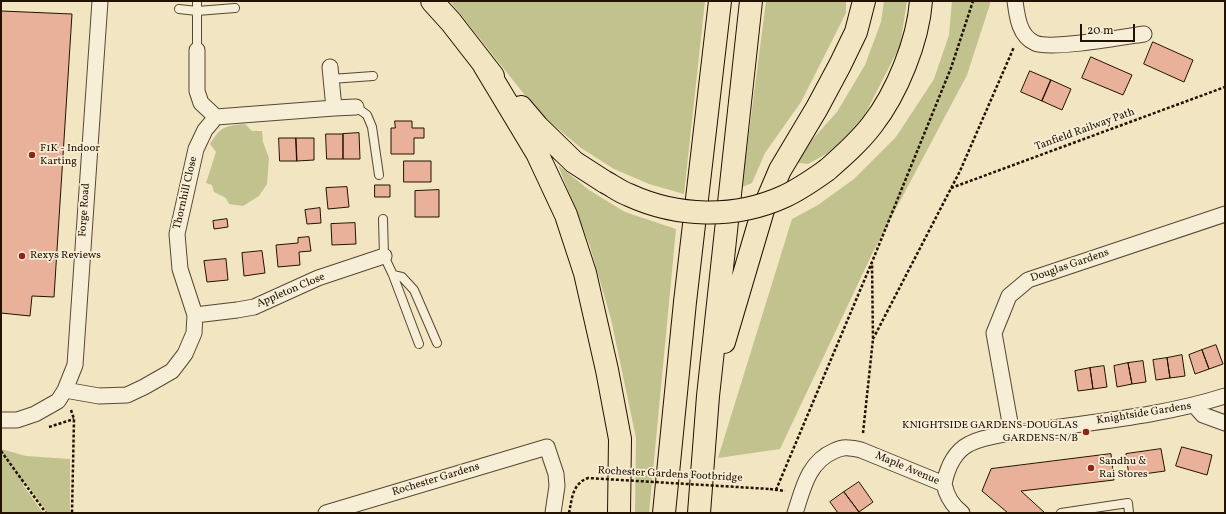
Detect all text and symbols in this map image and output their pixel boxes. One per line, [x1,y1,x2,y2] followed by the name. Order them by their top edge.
[1082,16,1137,42] scale bar
[1087,23,1114,39] text: 20 m
[1033,106,1137,154] street label: Tanfield Railway Path
[40,142,100,168] place label: F1K - Indoor Karting
[27,150,37,160] marker: F1K - Indoor Karting
[171,155,201,231] street label: Thornhill Close
[77,183,93,237] street label: Forge Road
[1029,246,1111,286] street label: Douglas Gardens
[30,249,101,263] place label: Rexys Reviews
[17,251,27,261] marker: Rexys Reviews
[255,271,327,311] street label: Appleton Close
[1096,400,1192,428] street label: Knightside Gardens
[902,419,1078,445] place label: KNIGHTSIDE GARDENS-DOUGLAS GARDENS-N/B
[1081,427,1091,437] marker: KNIGHTSIDE GARDENS-DOUGLAS GARDENS-N/B
[873,450,941,488] street label: Maple Avenue
[1099,455,1148,481] place label: Sandhu & Rai Stores
[391,460,481,500] street label: Rochester Gardens
[1086,463,1096,473] marker: Sandhu & Rai Stores
[597,465,743,485] street label: Rochester Gardens Footbridge

